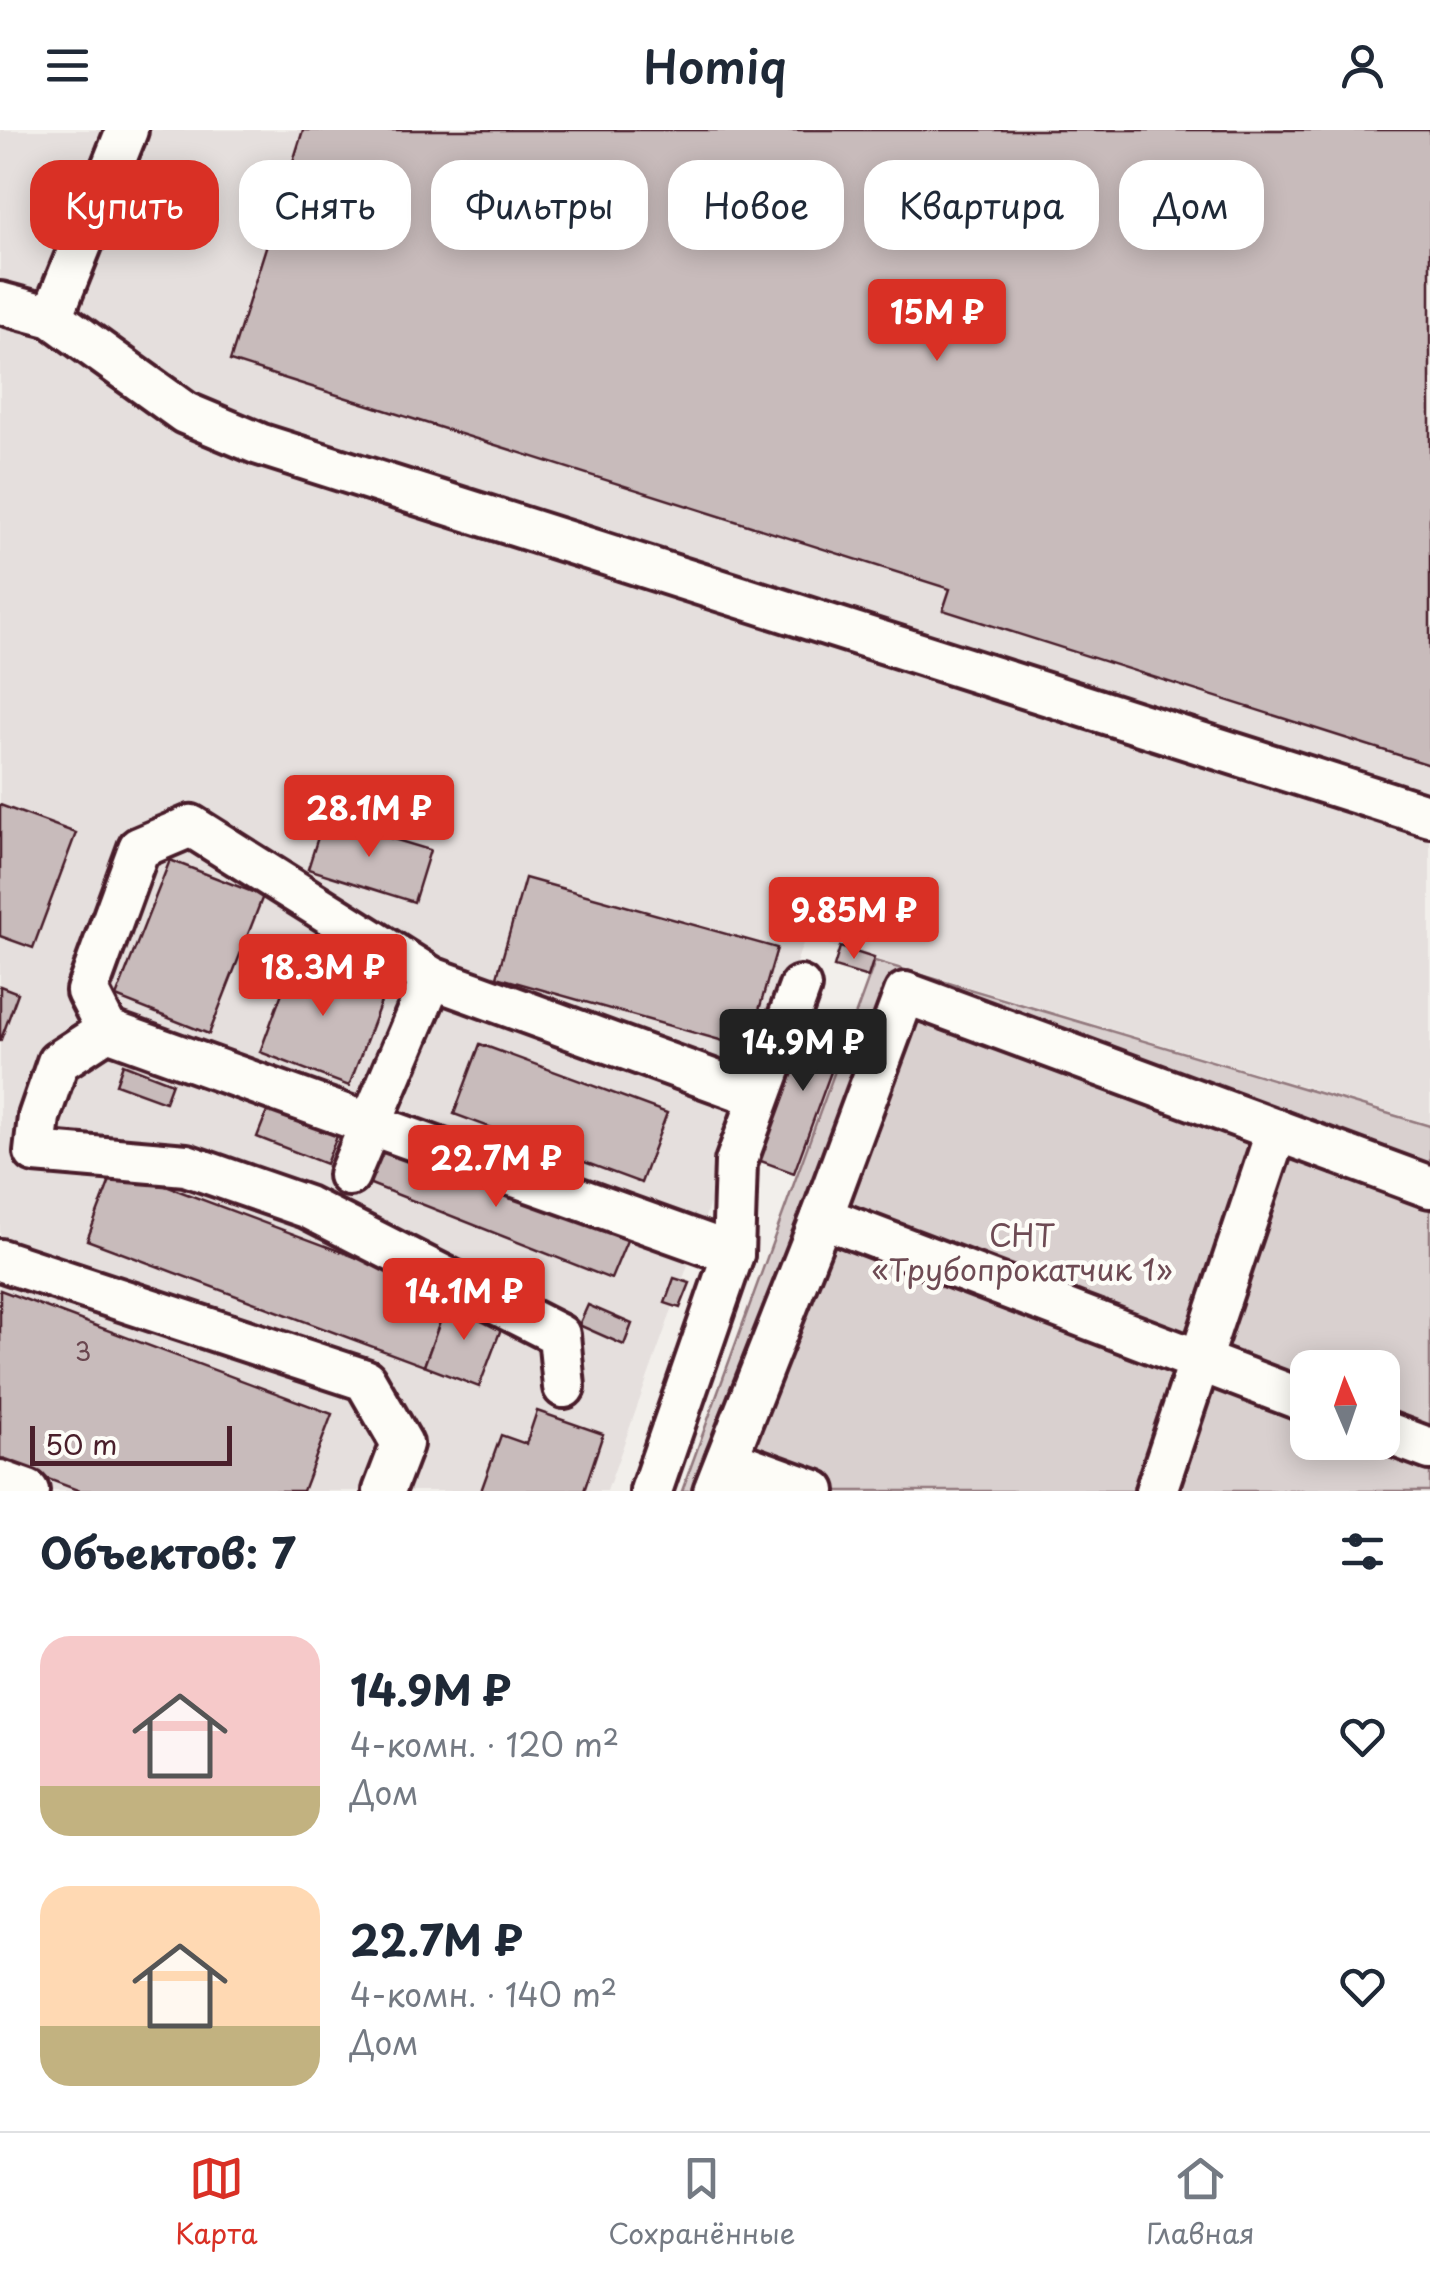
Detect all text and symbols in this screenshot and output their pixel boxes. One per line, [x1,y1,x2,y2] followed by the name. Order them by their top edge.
[643,31,787,99] text: Homiq
[40,38,95,93] icon: menu
[1335,38,1390,93] icon: person
[30,160,219,250] chip: Купить
[239,160,411,250] chip: Снять
[431,160,648,250] chip: Фильтры
[668,160,844,250] chip: Новое
[864,160,1099,250] chip: Квартира
[1119,160,1264,250] chip: Дом
[867,279,1007,364] pin: 15M ₽
[890,287,984,335] text: 15M ₽
[277,775,461,860] pin: 28.1M ₽
[306,783,432,831] text: 28.1M ₽
[762,877,946,962] pin: 9.85M ₽
[791,885,917,933] text: 9.85M ₽
[231,934,415,1019] pin: 18.3M ₽
[261,942,385,990] text: 18.3M ₽
[711,1009,895,1094] pin: 14.9M ₽
[742,1017,864,1065] text: 14.9M ₽
[404,1125,588,1210] pin: 22.7M ₽
[430,1133,562,1181] text: 22.7M ₽
[871,1212,1173,1291] park label: СНТ «Трубопрокатчик 1»
[372,1258,556,1343] pin: 14.1M ₽
[405,1266,523,1314] text: 14.1M ₽
[75,1332,91,1370] house number: 3
[1290,1350,1400,1460] north arrow
[1290,1350,1400,1460] map controls
[30,1421,232,1466] scale bar
[45,1422,118,1465] text: 50 m
[40,1520,296,1583] text: Объектов: 7
[1335,1524,1390,1579] icon: filters
[350,1657,511,1720] text: 14.9M ₽
[120,1676,240,1796] icon: home
[1335,1709,1390,1764] icon: heart
[350,1720,619,1768] text: 4-комн. · 120 m²
[350,1768,419,1816] text: Дом
[350,1907,523,1970] text: 22.7M ₽
[120,1926,240,2046] icon: home
[1335,1959,1390,2014] icon: heart
[350,1970,617,2018] text: 4-комн. · 140 m²
[350,2018,419,2066] text: Дом
[175,2151,258,2254] tab: Карта
[608,2151,795,2254] tab: Сохранённые
[1146,2151,1255,2254] tab: Главная

